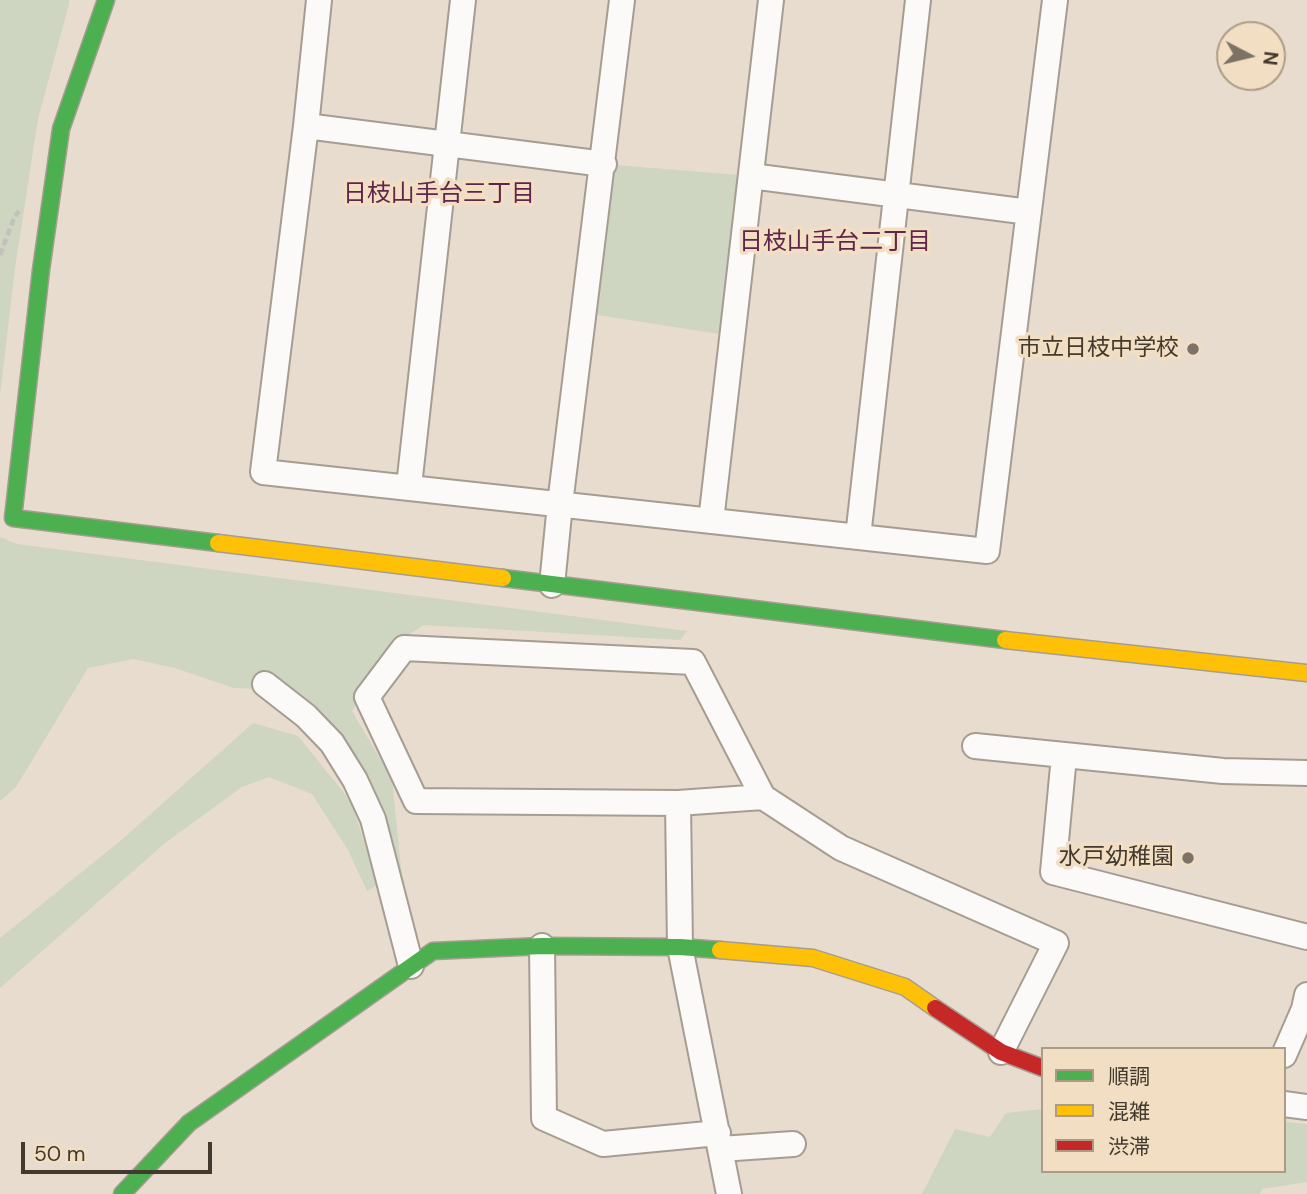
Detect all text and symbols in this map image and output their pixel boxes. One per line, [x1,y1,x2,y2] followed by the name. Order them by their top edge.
[1216,21,1286,91] north arrow
[1257,50,1284,67] text: N
[343,181,535,209] district label: 日枝山手台三丁目
[739,229,931,257] district label: 日枝山手台二丁目
[1018,335,1179,363] place label: 市立日枝中学校
[1185,341,1201,357] marker: 市立日枝中学校
[1059,844,1174,872] place label: 水戸幼稚園
[1180,850,1196,866] marker: 水戸幼稚園
[1041,1047,1286,1173] legend
[1108,1063,1150,1091] text: 順調
[1108,1098,1150,1126] text: 混雑
[24,1128,215,1172] scale bar
[1108,1133,1150,1161] text: 渋滞
[34,1140,85,1168] text: 50 m

